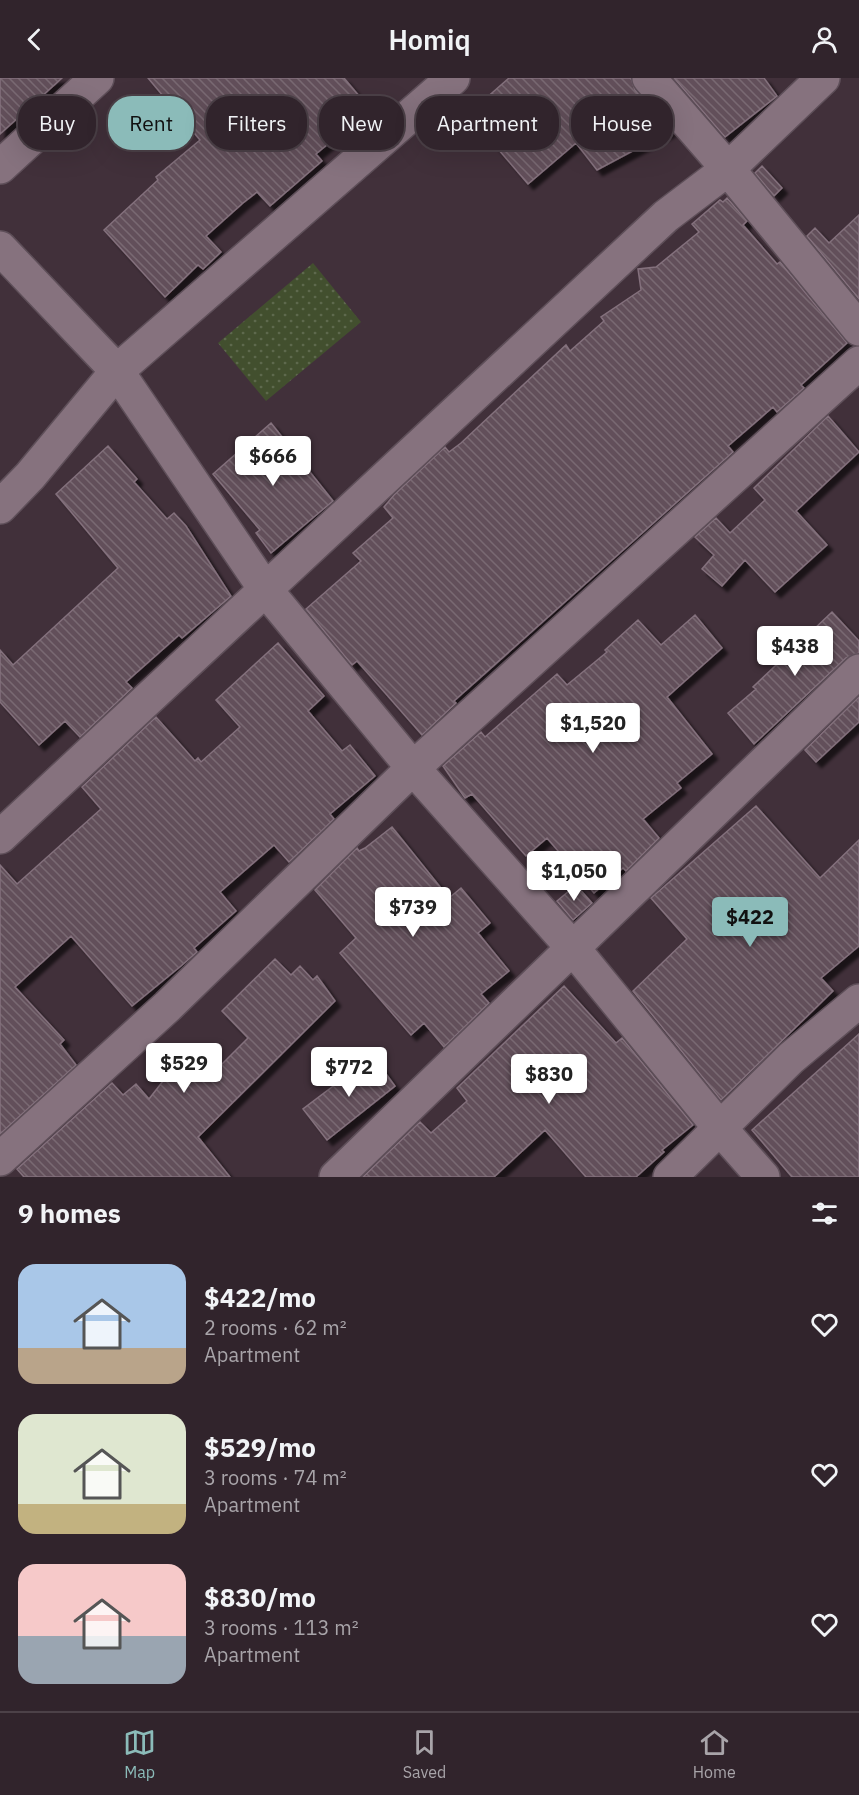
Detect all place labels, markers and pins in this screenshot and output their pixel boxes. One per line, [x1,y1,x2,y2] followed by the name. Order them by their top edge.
[237,436,309,487] pin: $666
[759,626,831,677] pin: $438
[544,703,642,754] pin: $1,520
[525,851,623,902] pin: $1,050
[377,887,449,938] pin: $739
[714,897,786,948] pin: $422
[148,1043,220,1094] pin: $529
[313,1047,385,1098] pin: $772
[513,1054,585,1105] pin: $830

